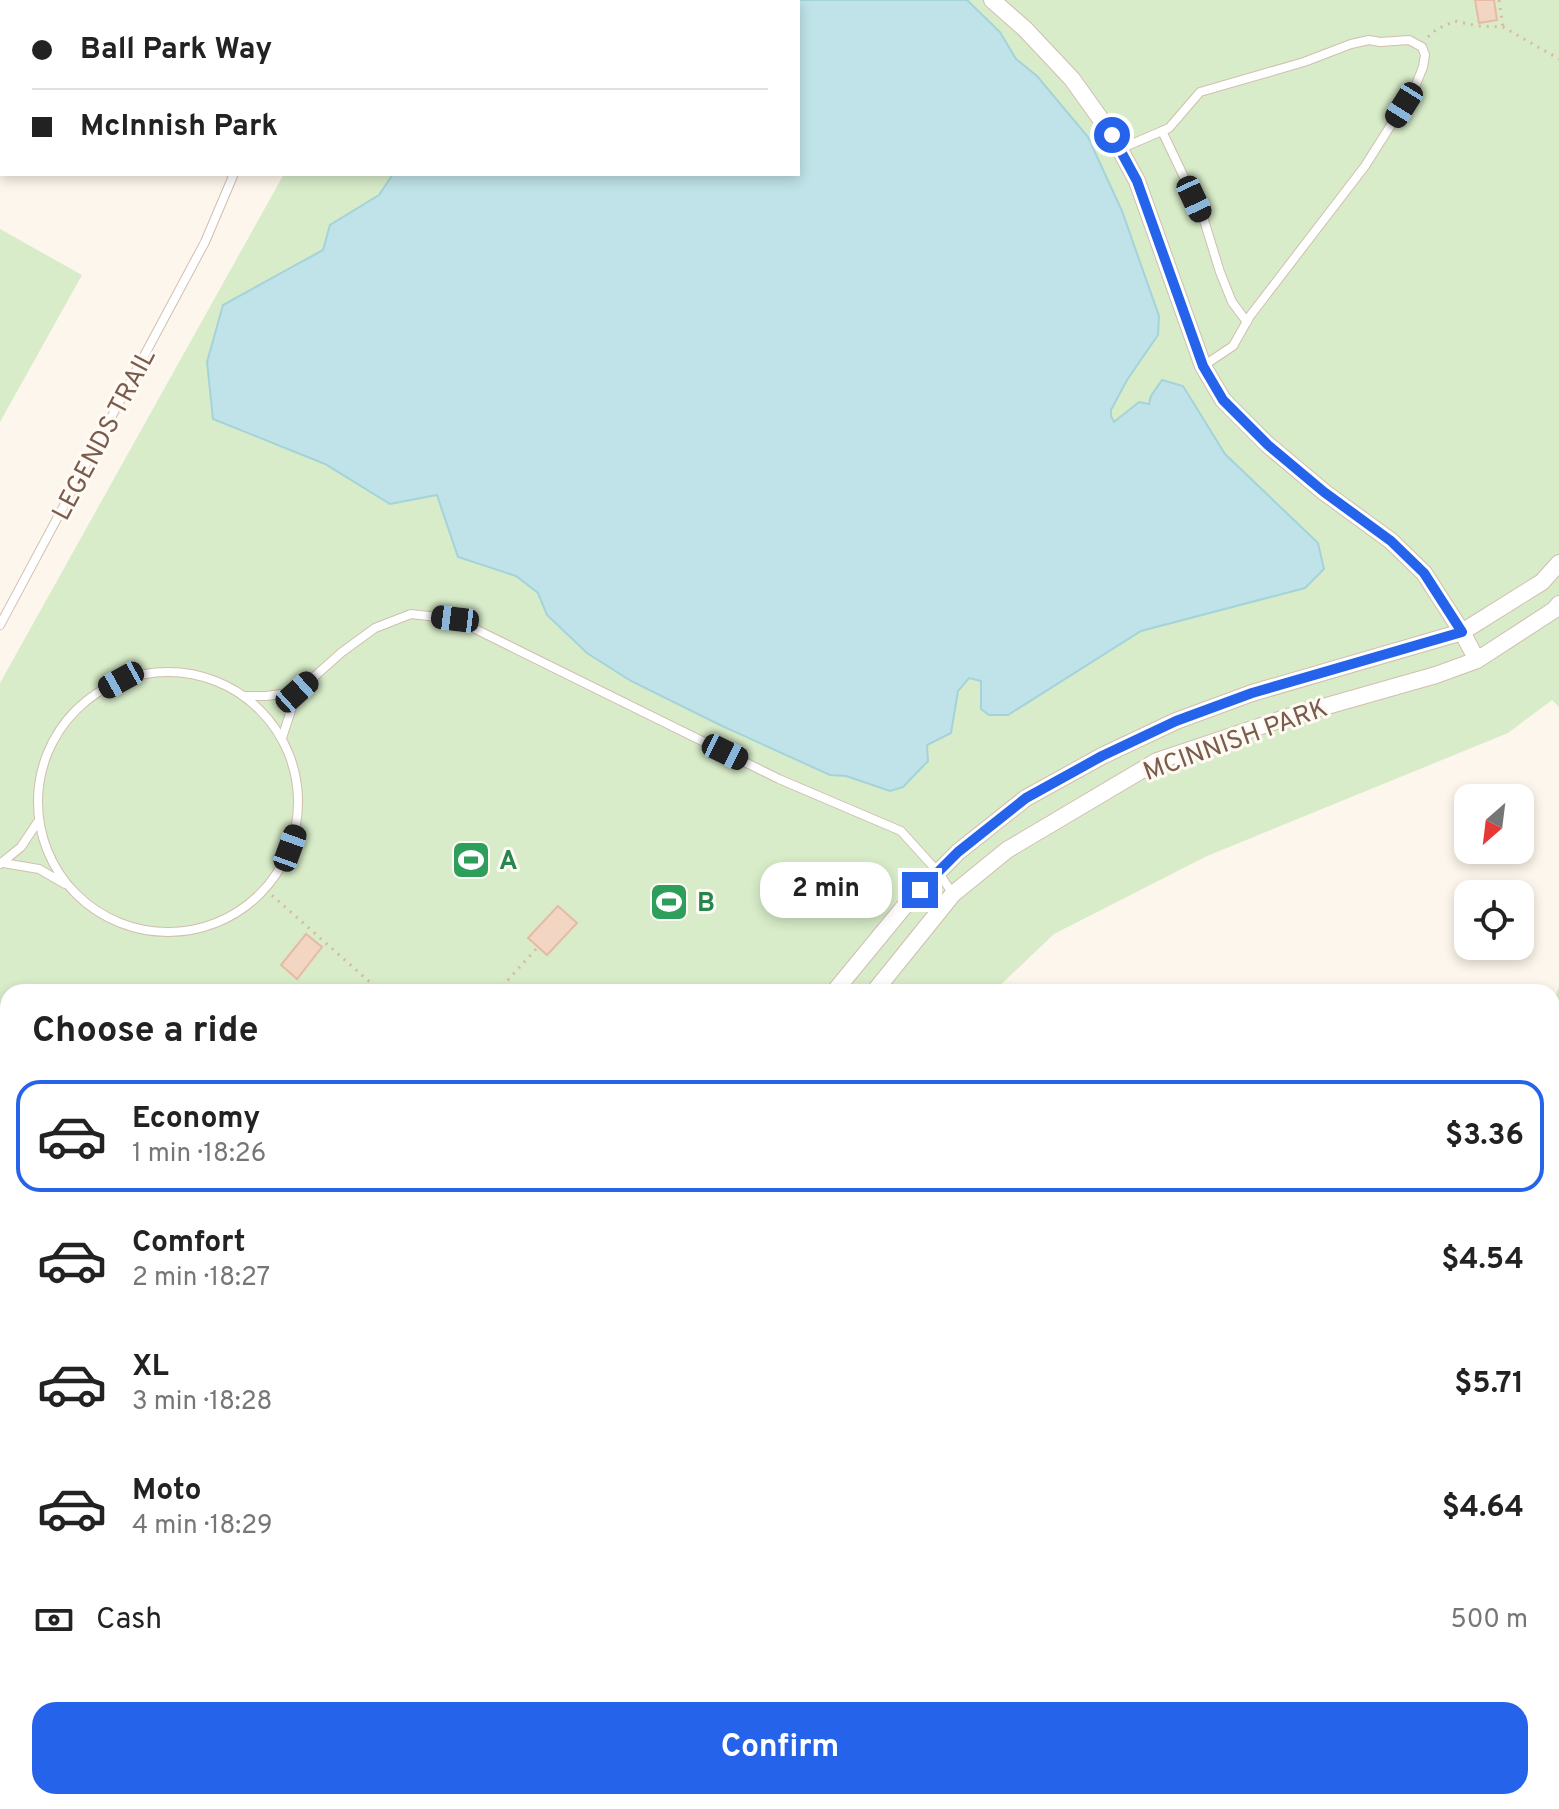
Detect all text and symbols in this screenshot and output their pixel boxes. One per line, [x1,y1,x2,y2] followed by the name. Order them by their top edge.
[80,32,272,69] text: Ball Park Way
[1381,78,1427,132] car
[80,109,278,146] text: McInnish Park
[1094,117,1130,153] route start
[1173,172,1215,226] car
[46,344,164,527] street label: LEGENDS TRAIL
[430,604,480,634] car
[94,658,148,702] car
[271,667,323,717] car
[1139,693,1333,790] street label: MCINNISH PARK
[698,731,752,773] car
[1454,784,1534,864] north arrow
[1454,784,1534,960] map controls
[271,821,309,875] car
[450,839,492,881] sports icon: A
[499,846,518,879] place label: A
[760,862,892,918] callout: 2 min
[902,872,938,908] route end
[792,873,860,906] text: 2 min
[1454,880,1534,960] button: locate
[648,881,690,923] sports icon: B
[697,888,715,921] place label: B
[32,1009,258,1055] text: Choose a ride
[36,1100,108,1172] icon: car
[132,1101,260,1138] text: Economy
[1445,1118,1524,1155] text: $3.36
[132,1138,266,1171] text: 1 min · 18:26
[36,1224,108,1296] icon: car
[132,1225,245,1262] text: Comfort
[1441,1242,1524,1279] text: $4.54
[132,1262,270,1295] text: 2 min · 18:27
[36,1348,108,1420] icon: car
[132,1349,169,1386] text: XL
[1454,1366,1524,1403] text: $5.71
[132,1386,272,1419] text: 3 min · 18:28
[36,1472,108,1544] icon: car
[132,1473,202,1510] text: Moto
[1442,1490,1524,1527] text: $4.64
[132,1510,273,1543] text: 4 min · 18:29
[32,1598,76,1642] icon: cash
[96,1602,162,1639] text: Cash
[1451,1604,1528,1637] text: 500 m
[32,1702,1528,1794] button: Confirm

